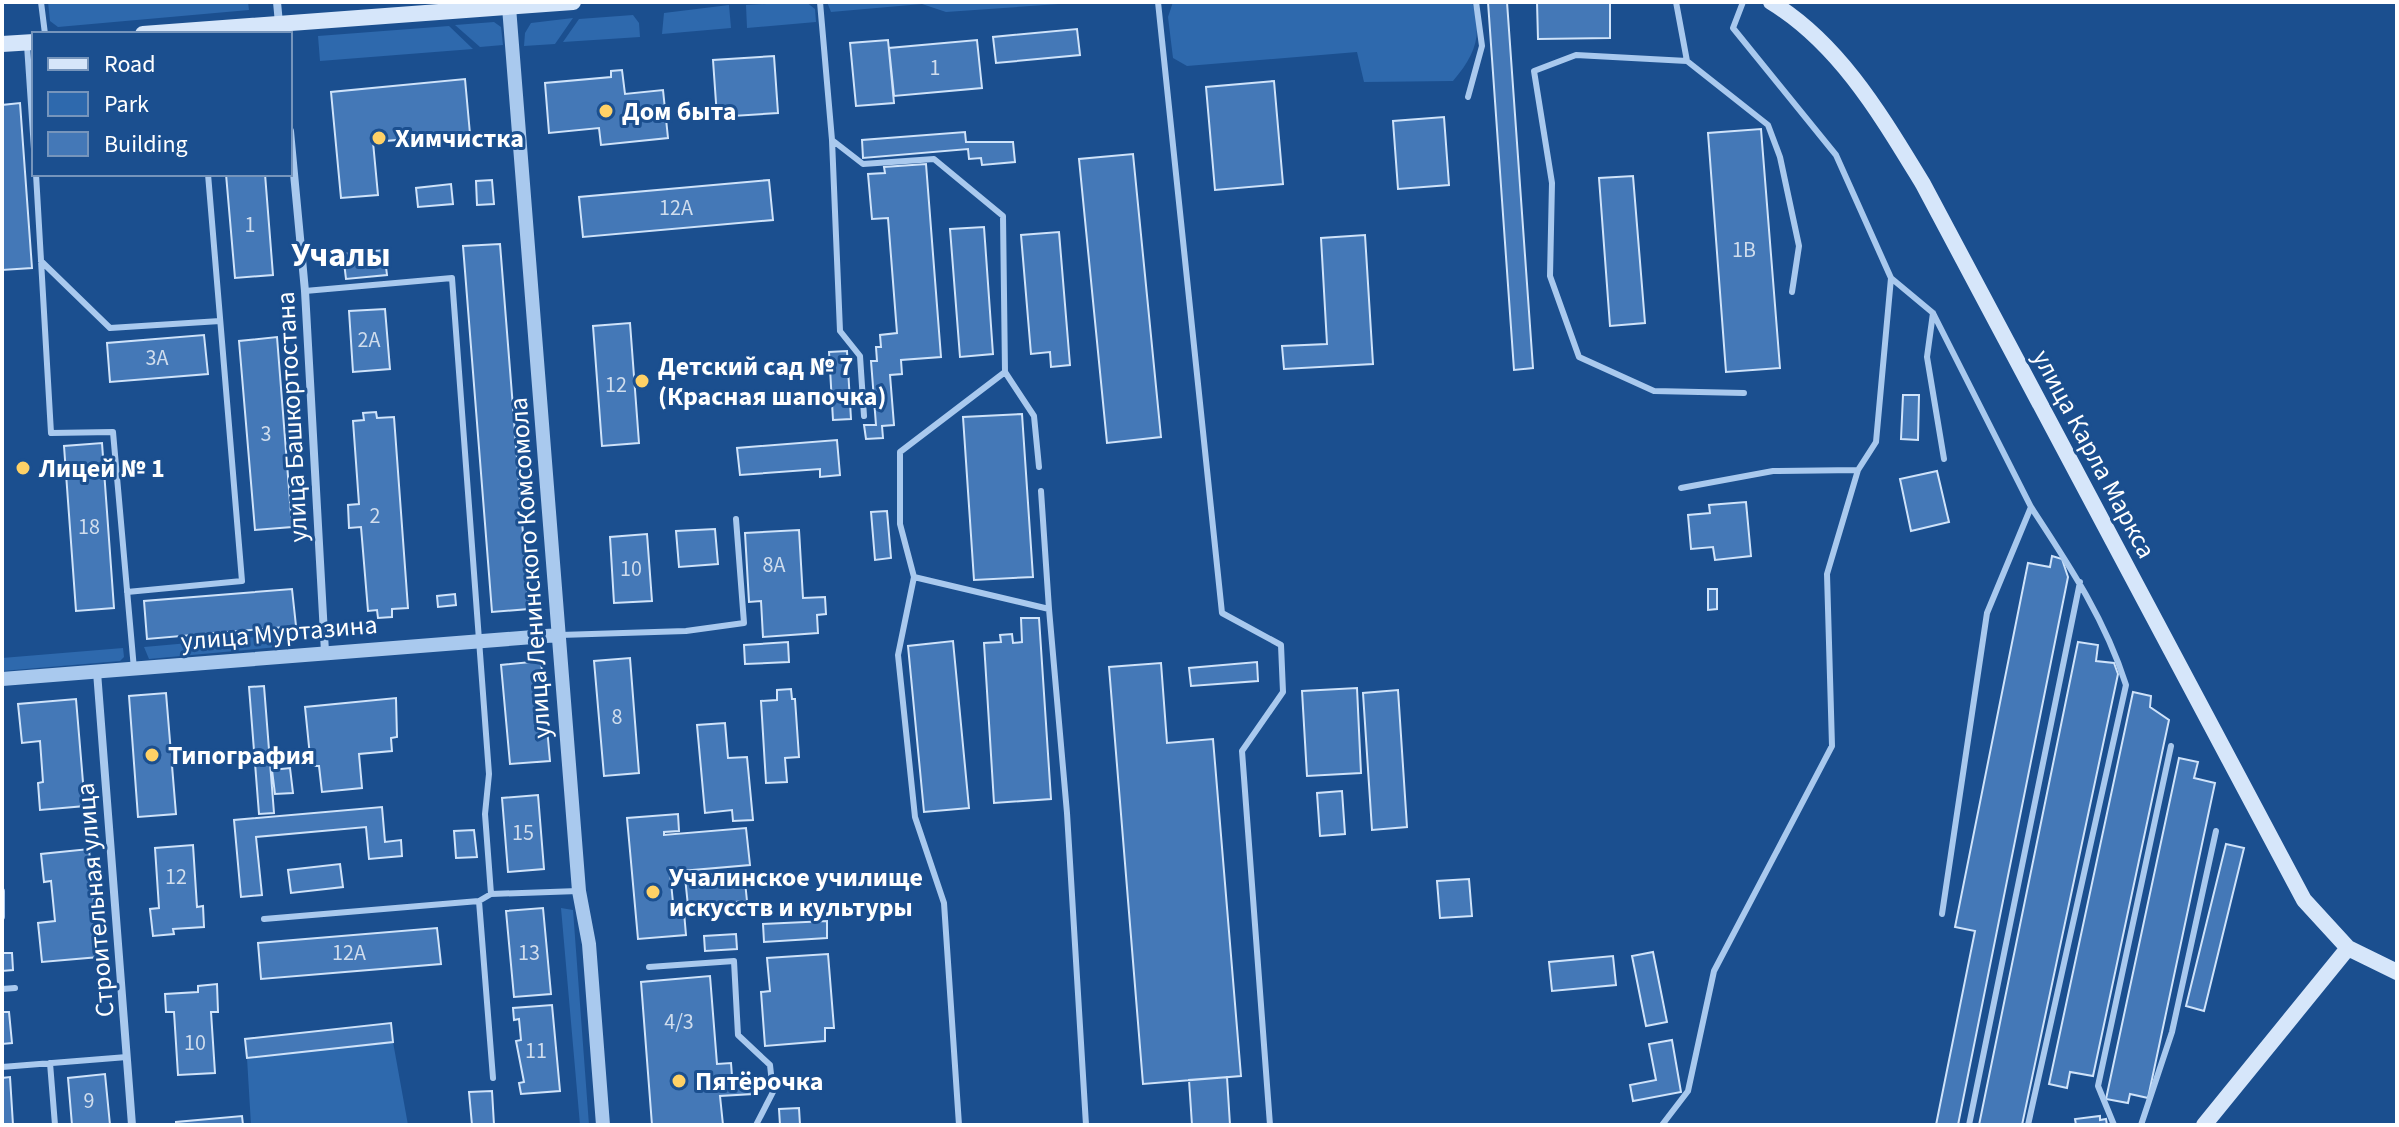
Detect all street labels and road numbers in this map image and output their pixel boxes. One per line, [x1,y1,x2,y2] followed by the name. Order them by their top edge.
[267,291,317,543] street label: улица Башкортостана
[2023,343,2165,565] street label: улица Карла Маркса
[500,396,560,740] street label: улица Ленинского Комсомола
[179,606,379,660] street label: улица Муртазина
[66,781,124,1019] street label: Строительная улица

